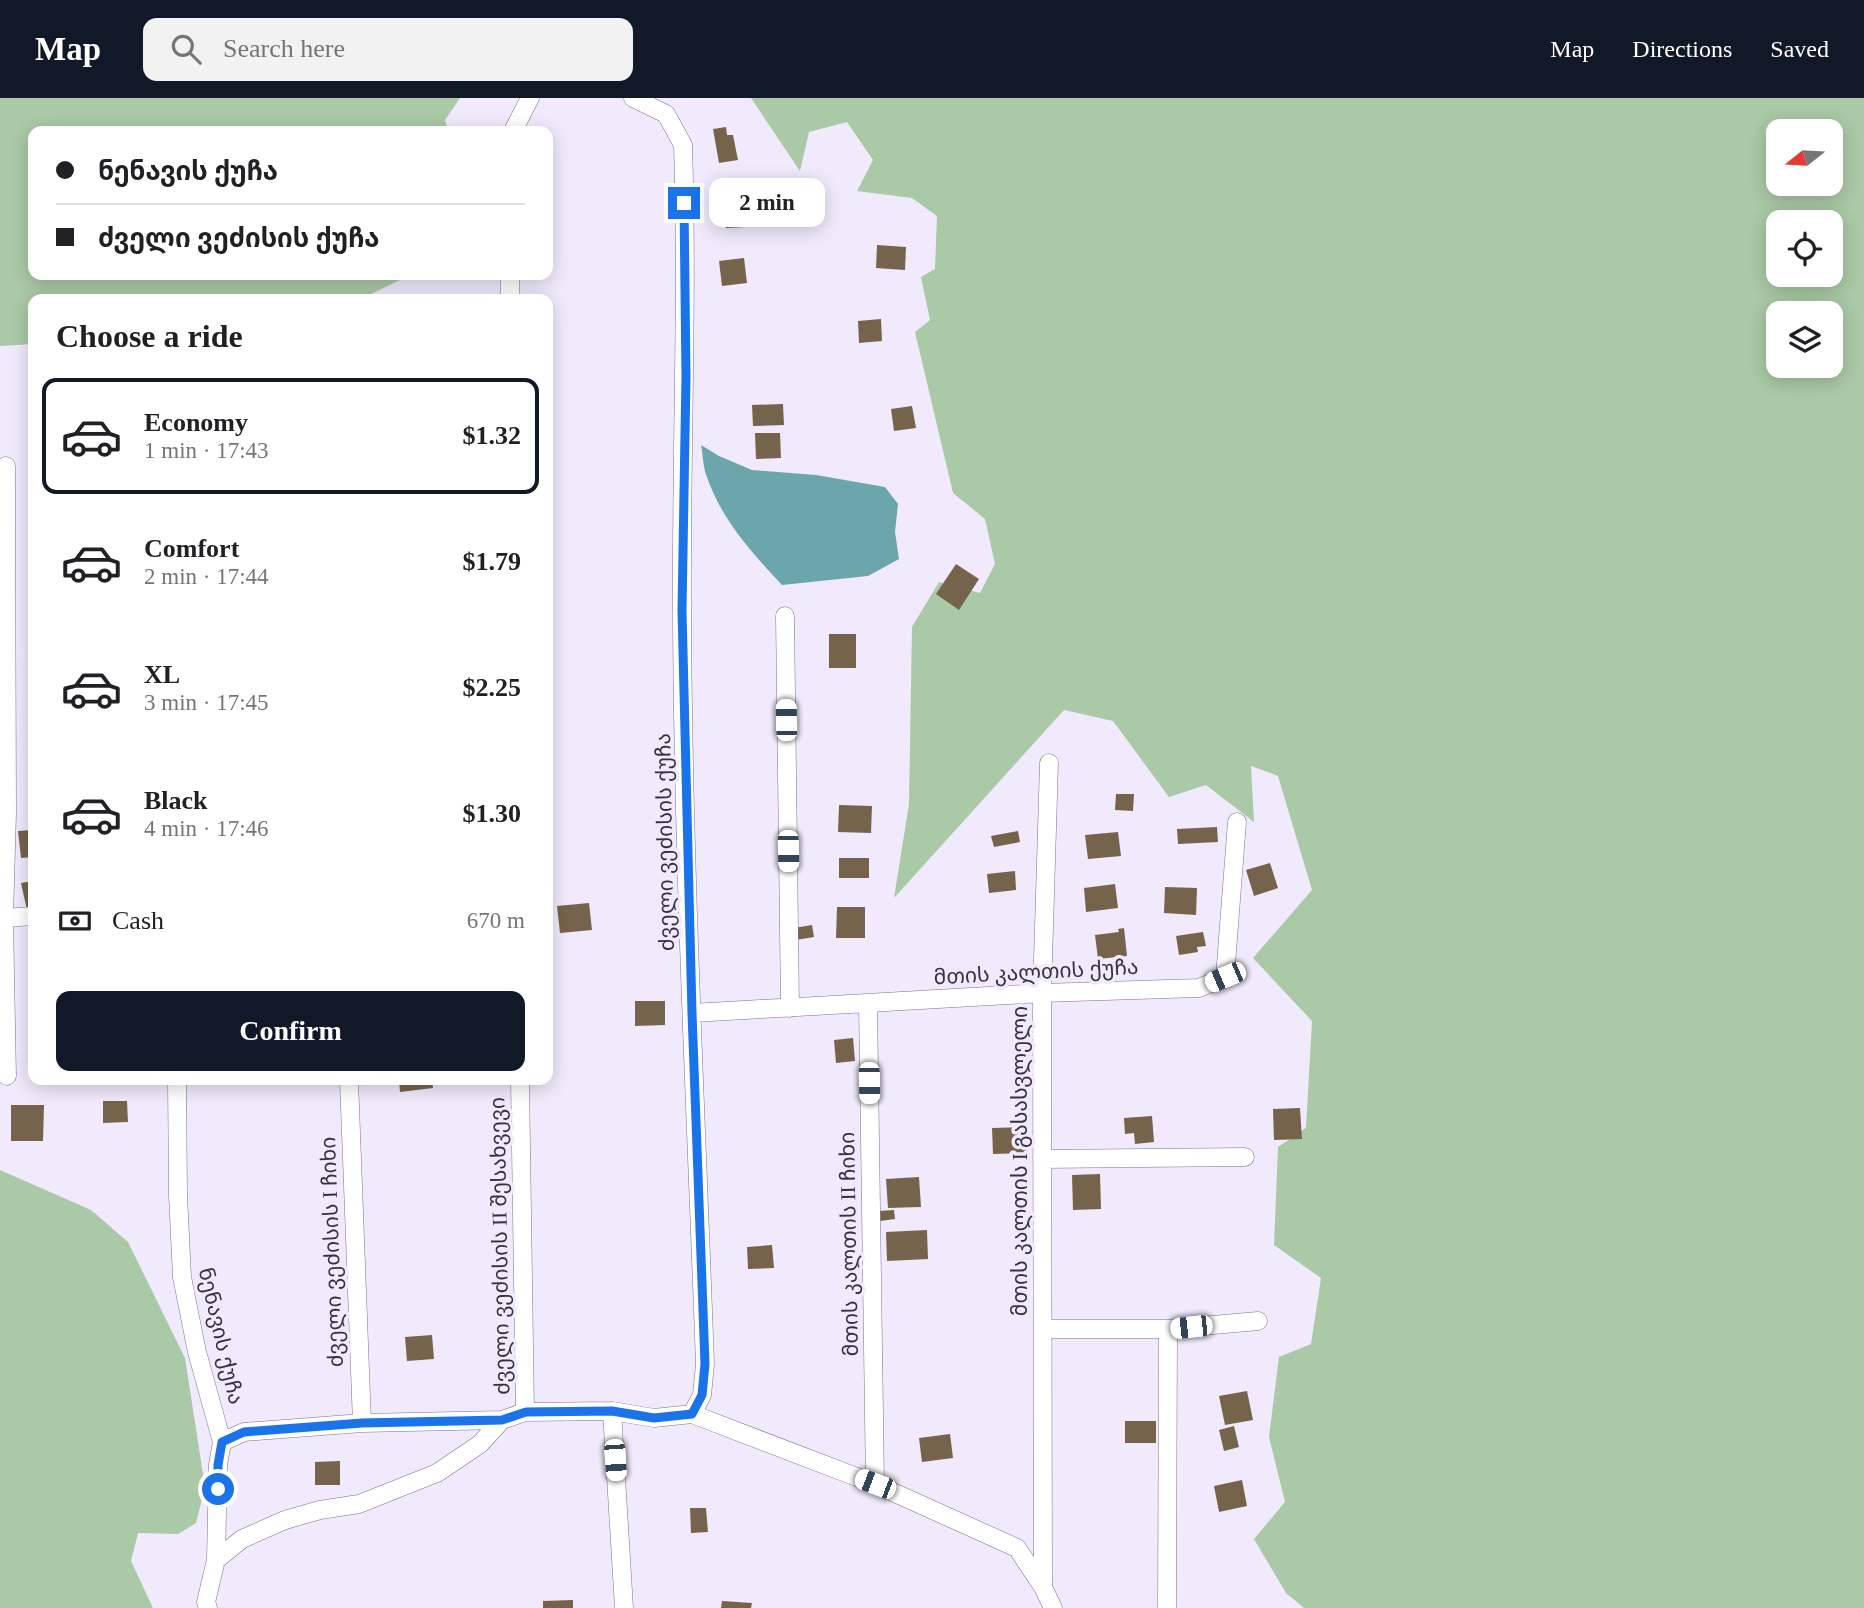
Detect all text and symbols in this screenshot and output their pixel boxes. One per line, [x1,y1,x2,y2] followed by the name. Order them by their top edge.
[143,18,633,81] search box
[167,30,205,68] icon: search
[35,31,101,67] text: Map
[223,34,345,63] text: Search here
[1550,36,1594,62] text: Map
[1632,36,1732,62] text: Directions
[1770,36,1829,62] text: Saved
[1766,119,1843,196] north arrow
[1766,119,1843,378] map controls
[98,157,278,186] text: ნენავის ქუჩა
[708,178,824,228] callout: 2 min
[668,187,700,219] route end
[739,190,795,215] text: 2 min
[1766,210,1843,287] button: locate
[98,224,379,253] text: ძველი ვეძისის ქუჩა
[1766,301,1843,378] button: layers
[56,318,243,354] text: Choose a ride
[60,405,123,468] icon: car
[144,408,248,437] text: Economy
[463,421,521,450] text: $1.32
[144,438,269,463] text: 1 min · 17:43
[60,531,123,594] icon: car
[144,534,239,563] text: Comfort
[463,547,521,576] text: $1.79
[144,564,269,589] text: 2 min · 17:44
[60,657,123,720] icon: car
[144,660,180,689] text: XL
[463,673,521,702] text: $2.25
[144,690,269,715] text: 3 min · 17:45
[776,699,797,741] car
[651,733,680,951] street label: ძველი ვეძისის ქუჩა
[60,783,123,846] icon: car
[144,786,208,815] text: Black
[463,799,521,828] text: $1.30
[144,816,269,841] text: 4 min · 17:46
[778,830,799,872] car
[56,902,94,940] icon: cash
[112,906,164,935] text: Cash
[467,908,525,933] text: 670 m
[933,955,1139,990] street label: მთის კალთის ქუჩა
[1202,959,1249,995] car
[56,991,525,1071] button: Confirm
[1008,1006,1033,1316] street label: მთის კალთის I გასასვლელი
[859,1062,880,1104] car
[485,1097,516,1395] street label: ძველი ვეძისის II შესახვევი
[835,1132,864,1356] street label: მთის კალთის II ჩიხი
[316,1136,349,1368] street label: ძველი ვეძისის I ჩიხი
[194,1265,248,1407] street label: ნენავის ქუჩა
[1170,1314,1213,1340] car
[604,1438,627,1482] car
[852,1467,899,1501] car
[202,1473,234,1505] route start

